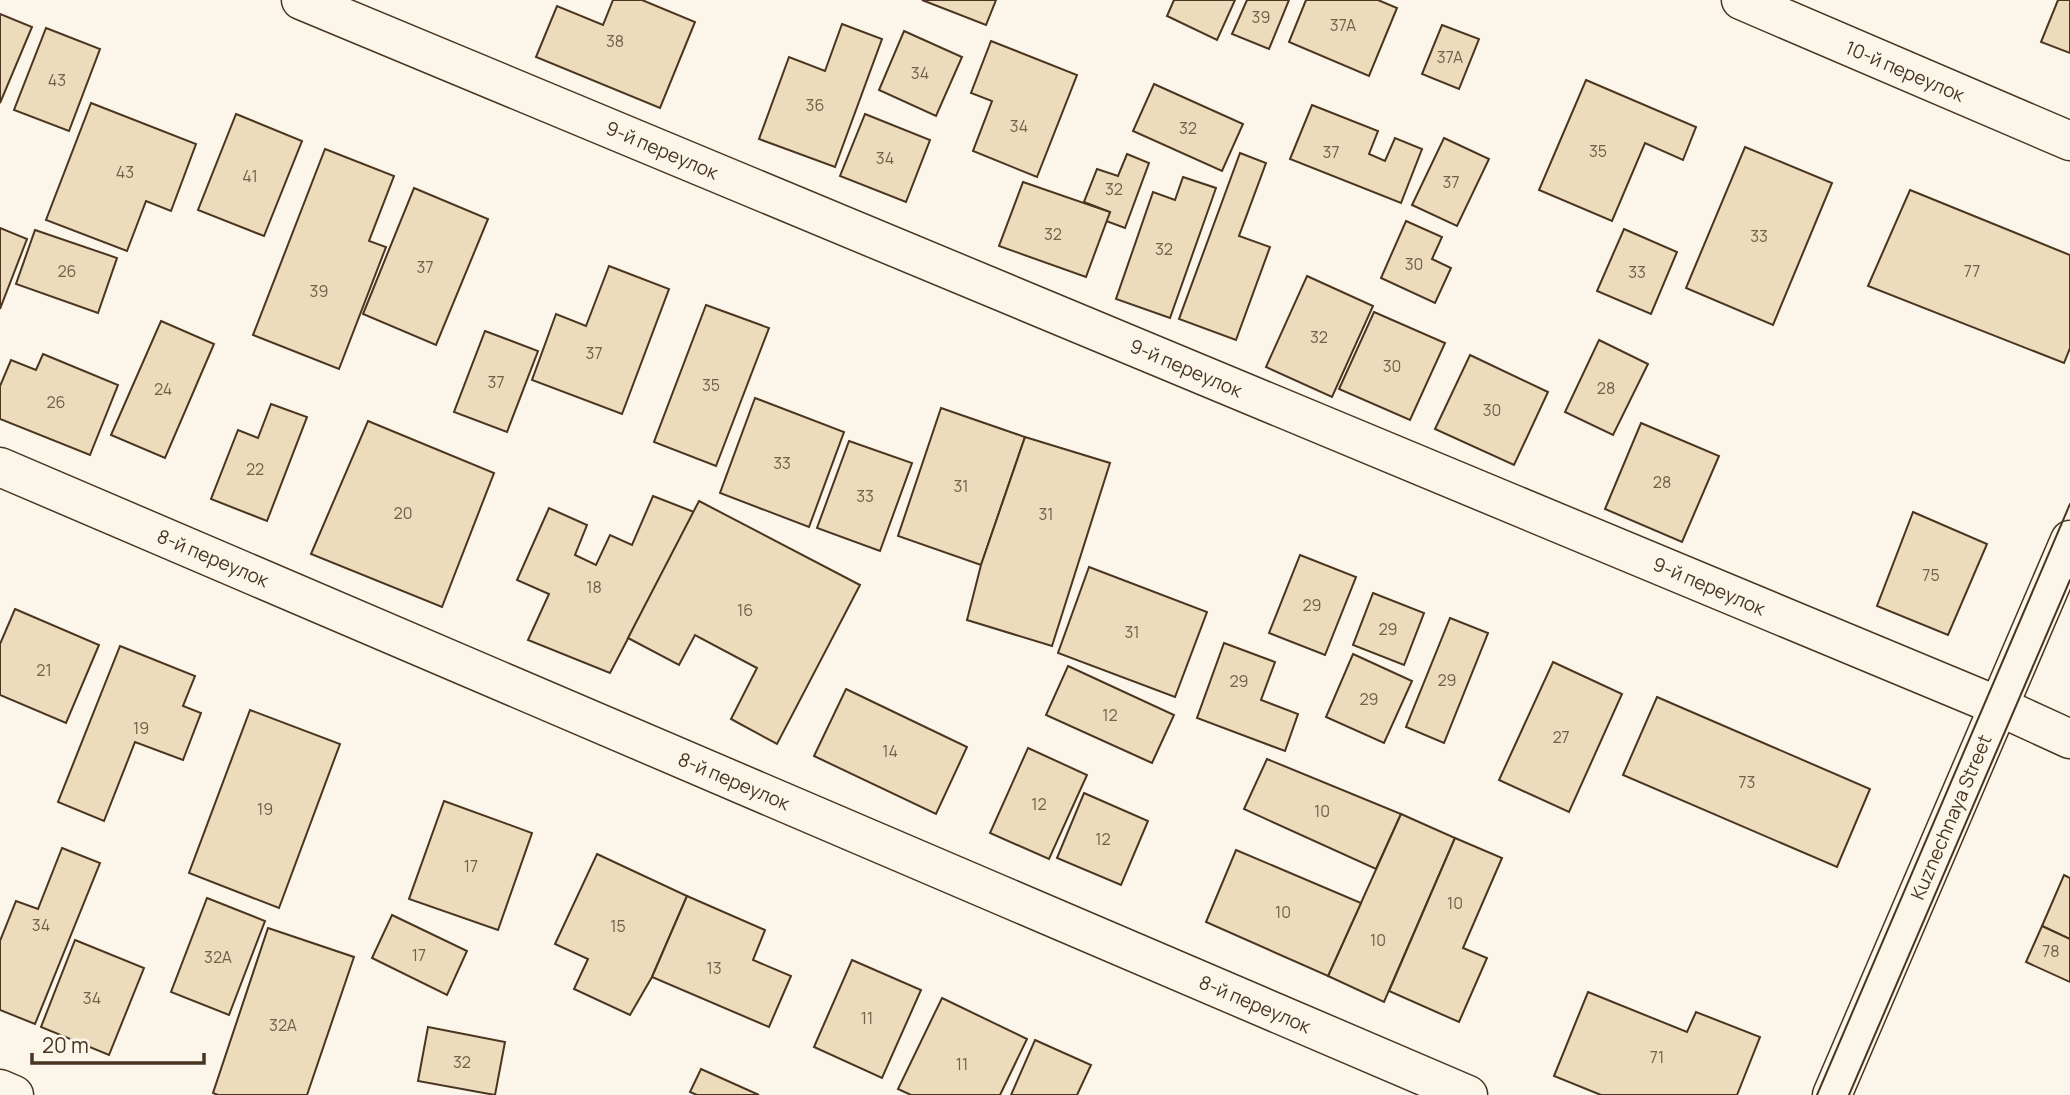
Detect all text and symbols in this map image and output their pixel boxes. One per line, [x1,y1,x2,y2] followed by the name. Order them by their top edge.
[1252,6,1270,28] house number: 39
[1330,14,1356,36] house number: 37А
[606,30,624,52] house number: 38
[1842,34,1969,108] street label: 10-й переулок
[1437,46,1463,68] house number: 37А
[911,62,929,84] house number: 34
[48,69,66,91] house number: 43
[806,94,824,116] house number: 36
[602,115,723,186] street label: 9-й переулок
[1010,115,1028,137] house number: 34
[1179,117,1197,139] house number: 32
[1589,140,1607,162] house number: 35
[1323,141,1339,163] house number: 37
[876,147,894,169] house number: 34
[116,161,134,183] house number: 43
[242,165,258,187] house number: 41
[1443,171,1459,193] house number: 37
[1105,178,1123,200] house number: 32
[1044,223,1062,245] house number: 32
[1750,225,1768,247] house number: 33
[1155,238,1173,260] house number: 32
[1405,253,1423,275] house number: 30
[417,256,433,278] house number: 37
[57,260,77,282] house number: 26
[1964,260,1980,282] house number: 77
[1628,261,1646,283] house number: 33
[310,280,328,302] house number: 39
[1310,326,1328,348] house number: 32
[1126,333,1247,404] street label: 9-й переулок
[586,342,602,364] house number: 37
[1383,355,1401,377] house number: 30
[488,371,504,393] house number: 37
[702,374,720,396] house number: 35
[1597,377,1615,399] house number: 28
[154,378,172,400] house number: 24
[46,391,66,413] house number: 26
[1483,399,1501,421] house number: 30
[773,452,791,474] house number: 33
[246,458,264,480] house number: 22
[1653,471,1671,493] house number: 28
[953,475,969,497] house number: 31
[856,485,874,507] house number: 33
[394,502,412,524] house number: 20
[1038,503,1054,525] house number: 31
[153,523,273,593] street label: 8-й переулок
[1649,551,1770,622] street label: 9-й переулок
[1922,564,1940,586] house number: 75
[586,576,602,598] house number: 18
[1302,594,1322,616] house number: 29
[737,599,753,621] house number: 16
[1378,618,1398,640] house number: 29
[1124,621,1140,643] house number: 31
[36,659,52,681] house number: 21
[1437,669,1457,691] house number: 29
[1229,670,1249,692] house number: 29
[1359,688,1379,710] house number: 29
[1102,704,1118,726] house number: 12
[133,717,149,739] house number: 19
[1552,726,1570,748] house number: 27
[1904,730,1998,904] street label: Kuznechnaya Street
[882,740,898,762] house number: 14
[674,746,794,816] street label: 8-й переулок
[1739,771,1755,793] house number: 73
[1031,793,1047,815] house number: 12
[257,798,273,820] house number: 19
[1314,800,1330,822] house number: 10
[1095,828,1111,850] house number: 12
[464,855,478,877] house number: 17
[1447,892,1463,914] house number: 10
[1275,901,1291,923] house number: 10
[32,914,50,936] house number: 34
[610,915,626,937] house number: 15
[1370,929,1386,951] house number: 10
[2042,940,2060,962] house number: 78
[412,944,426,966] house number: 17
[204,946,232,968] house number: 32А
[706,957,722,979] house number: 13
[1195,969,1315,1039] street label: 8-й переулок
[83,987,101,1009] house number: 34
[861,1007,873,1029] house number: 11
[269,1014,297,1036] house number: 32А
[32,1021,203,1066] scale bar
[42,1031,89,1059] text: 20 m
[1650,1046,1664,1068] house number: 71
[453,1051,471,1073] house number: 32
[956,1053,968,1075] house number: 11

